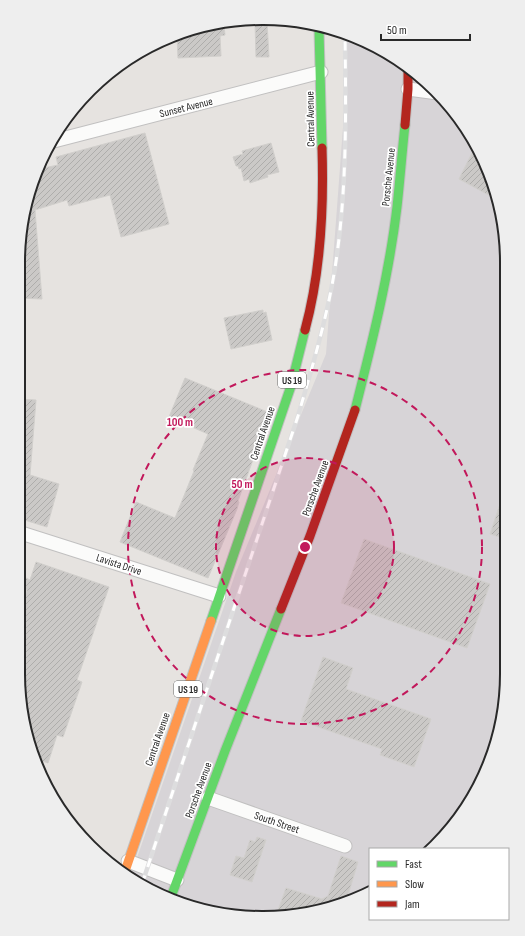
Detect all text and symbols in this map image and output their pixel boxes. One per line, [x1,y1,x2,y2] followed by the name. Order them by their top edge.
[381,16,470,42] scale bar
[387,23,407,38] text: 50 m
[304,91,317,147] street label: Central Avenue
[158,95,214,120] street label: Sunset Avenue
[379,147,398,207] street label: Porsche Avenue
[278,372,306,388] road number: US 19
[247,405,278,462] street label: Central Avenue
[167,415,193,430] text: 100 m
[299,459,332,518] street label: Porsche Avenue
[232,477,252,492] text: 50 m
[298,540,312,554] centre of rings
[94,551,143,578] street label: Lavista Drive
[174,681,202,697] road number: US 19
[142,711,173,768] street label: Central Avenue
[182,761,215,820] street label: Porsche Avenue
[253,809,302,836] street label: South Street
[369,848,509,920] legend
[405,857,422,872] text: Fast
[405,877,424,892] text: Slow
[404,897,420,912] text: Jam

